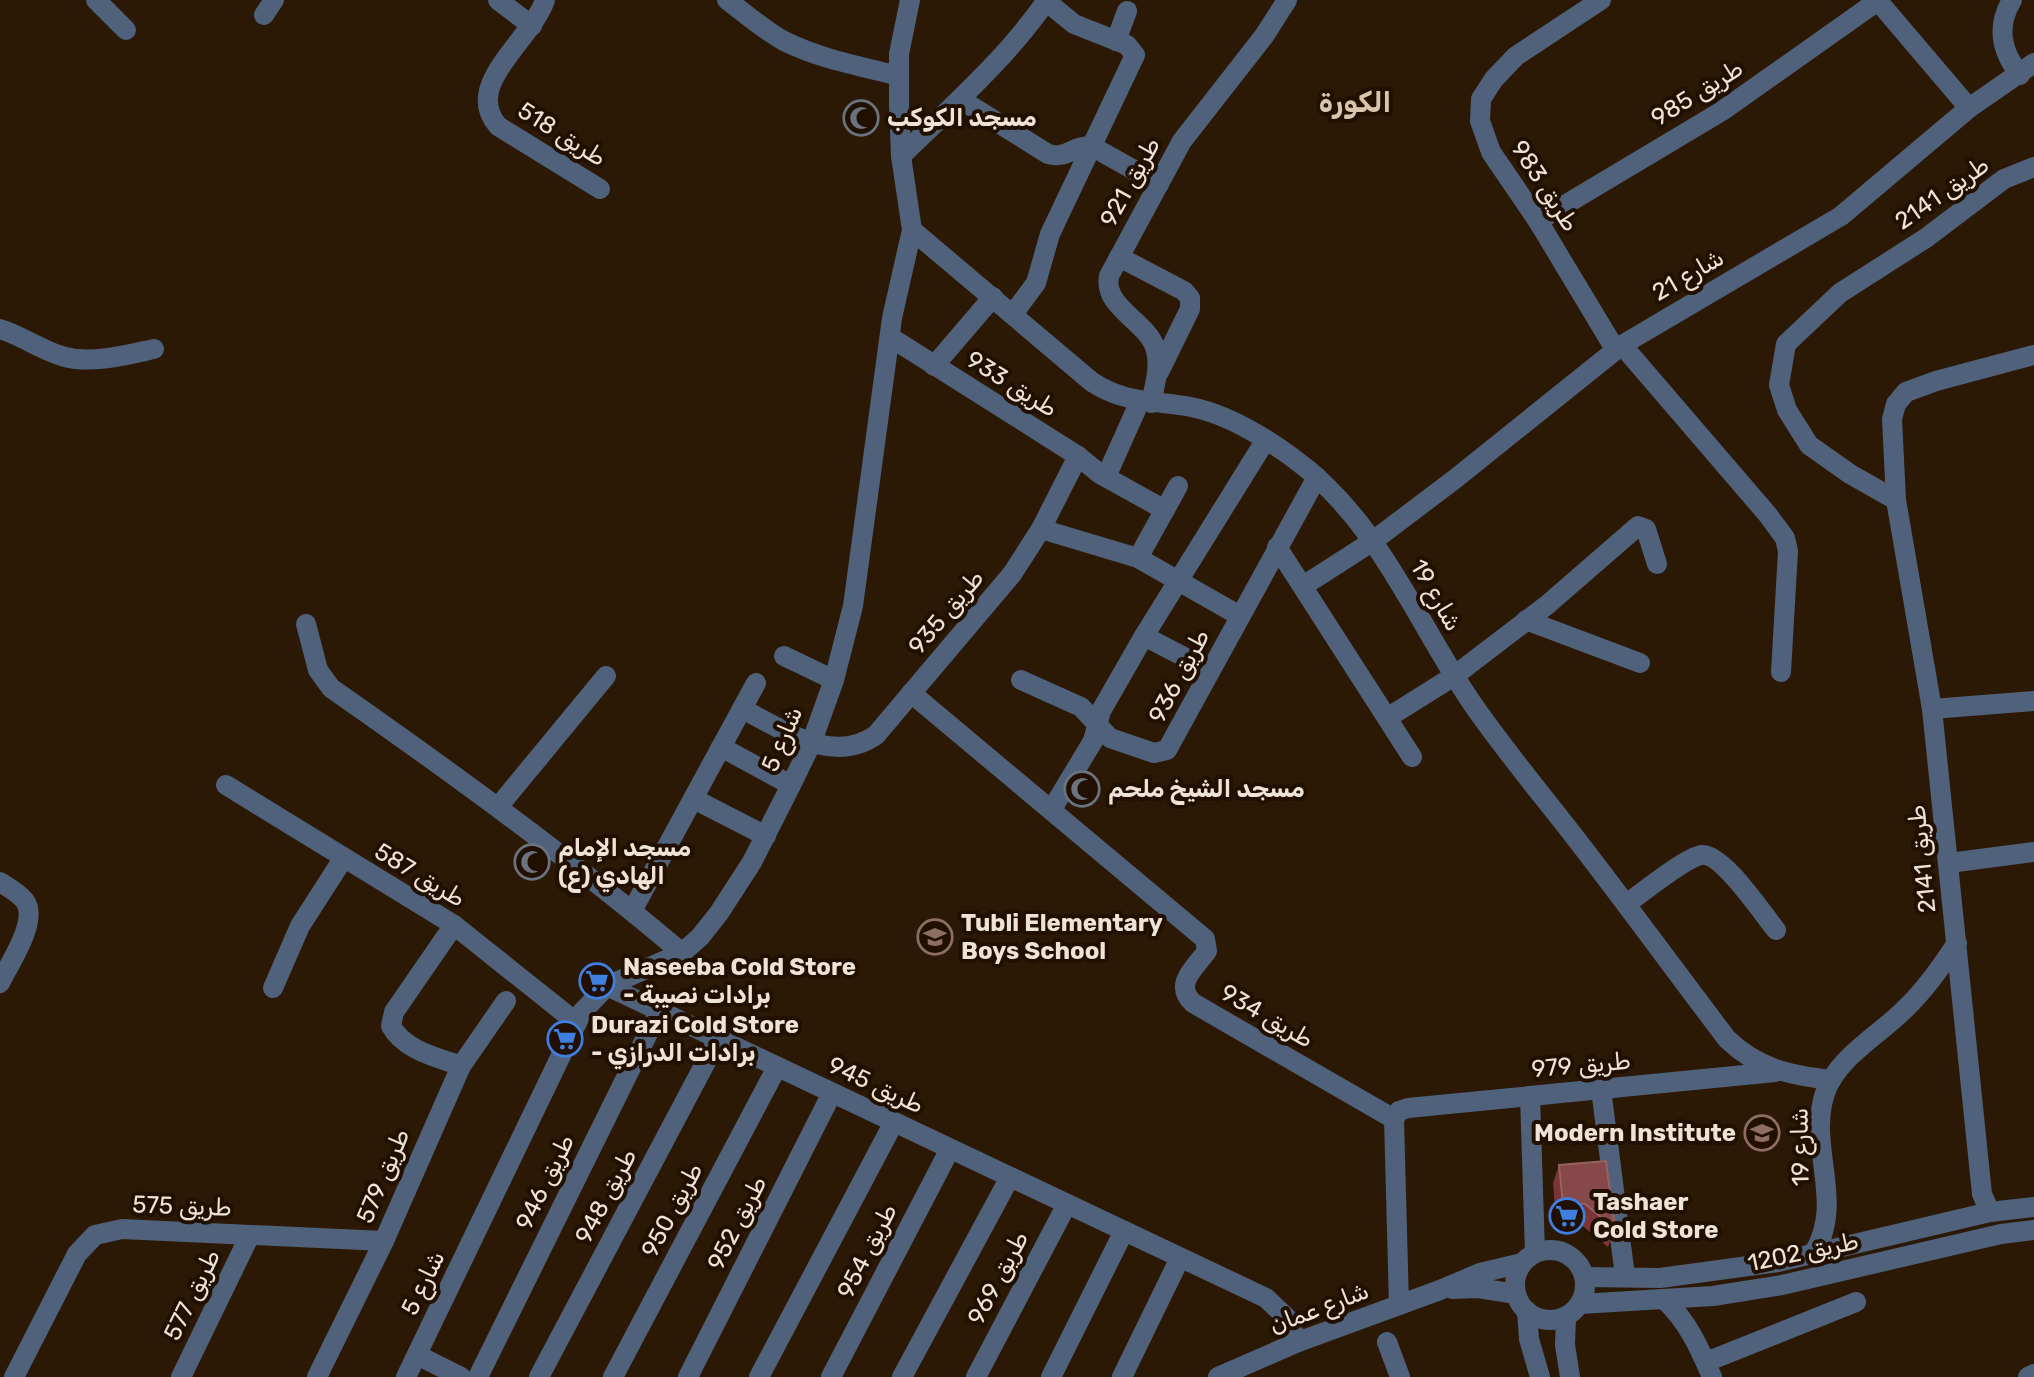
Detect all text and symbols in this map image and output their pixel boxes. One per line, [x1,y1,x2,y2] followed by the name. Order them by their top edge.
[1646,54,1748,132] street label: طريق 985
[1319,86,1391,119] district label: الكورة
[513,96,611,172] street label: طريق 518
[842,99,880,137] mosque icon: مسجد الكوكب
[887,104,1037,132] place label: مسجد الكوكب
[1094,133,1166,231] street label: طريق 921
[1505,135,1585,237] street label: طريق 983
[1890,150,1994,236] street label: طريق 2141
[1647,243,1730,308] street label: شارع 21
[961,345,1063,423] street label: طريق 933
[1403,554,1468,637] street label: شارع 19
[903,564,989,660] street label: طريق 935
[1143,624,1215,728] street label: طريق 936
[756,702,810,777] street label: شارع 5
[1063,770,1101,808] mosque icon: مسجد الشيخ ملحم
[1108,775,1305,806] place label: مسجد الشيخ ملحم
[1902,804,1942,914] street label: طريق 2141
[558,834,691,893] place label: مسجد الإمام الهادي (ع)
[370,837,470,913] street label: طريق 587
[513,843,551,881] mosque icon: مسجد الإمام الهادي (ع)
[961,909,1163,965] place label: Tubli Elementary Boys School
[916,918,954,956] school or university icon: Tubli Elementary Boys School
[623,953,856,1009] place label: Naseeba Cold Store - برادات نصيبة
[578,962,616,1000] supermarket icon: Naseeba Cold Store - برادات نصيبة
[1216,978,1318,1054] street label: طريق 934
[591,1011,799,1070] place label: Durazi Cold Store - برادات الدرازي
[546,1020,584,1058] supermarket icon: Durazi Cold Store - برادات الدرازي
[1530,1047,1632,1083] street label: طريق 979
[824,1051,928,1119] street label: طريق 945
[1785,1108,1817,1186] street label: شارع 19
[1743,1114,1781,1152] school or university icon: Modern Institute
[1534,1119,1736,1147] place label: Modern Institute
[351,1125,415,1227] street label: طريق 579
[510,1130,580,1234] street label: طريق 946
[569,1144,643,1248] street label: طريق 948
[636,1158,708,1262] street label: طريق 950
[702,1172,772,1274] street label: طريق 952
[1593,1188,1718,1244] place label: Tashaer Cold Store
[132,1190,232,1222] street label: طريق 575
[1548,1197,1586,1235] supermarket icon: Tashaer Cold Store
[831,1199,903,1303] street label: طريق 954
[962,1227,1034,1329] street label: طريق 969
[1745,1227,1861,1277] street label: طريق 1202
[158,1245,226,1345] street label: طريق 577
[396,1246,452,1321] street label: شارع 5
[1265,1276,1373,1342] street label: شارع عمان

